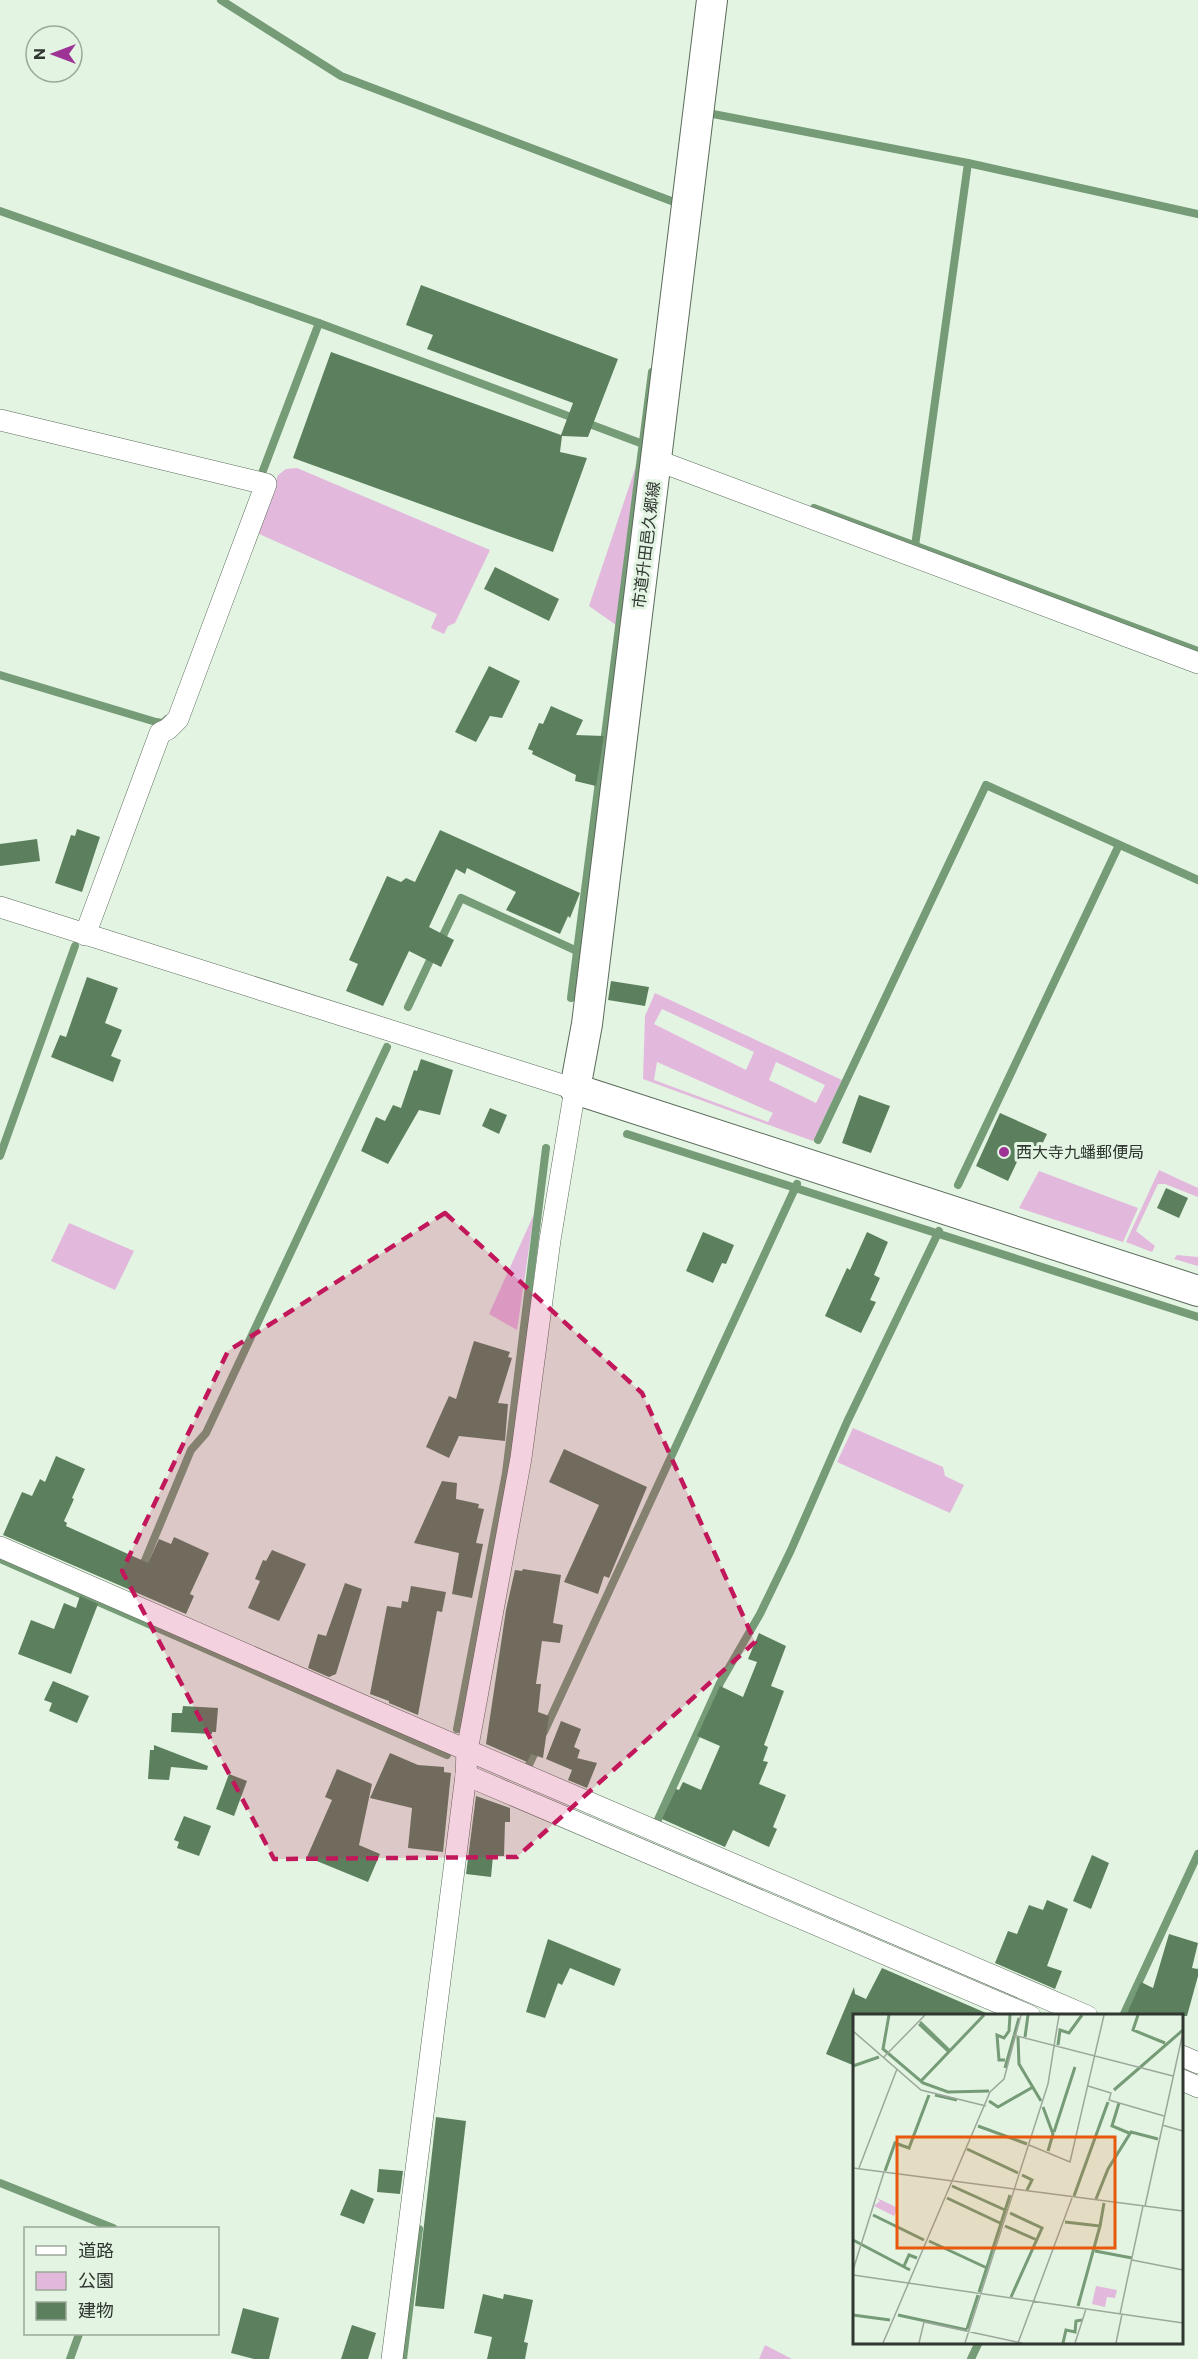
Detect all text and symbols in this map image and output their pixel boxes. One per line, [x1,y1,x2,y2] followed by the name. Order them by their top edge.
[24,24,84,84] north arrow
[29,48,48,60] text: N
[628,480,663,610] street label: 市道升田邑久郷線
[1016,1142,1144,1161] place label: 西大寺九蟠郵便局
[997,1145,1011,1159] marker: 西大寺九蟠郵便局
[853,2014,1183,2344] inset map
[24,2227,219,2335] legend
[78,2239,114,2261] text: 道路
[78,2269,114,2291] text: 公園
[78,2299,114,2321] text: 建物

